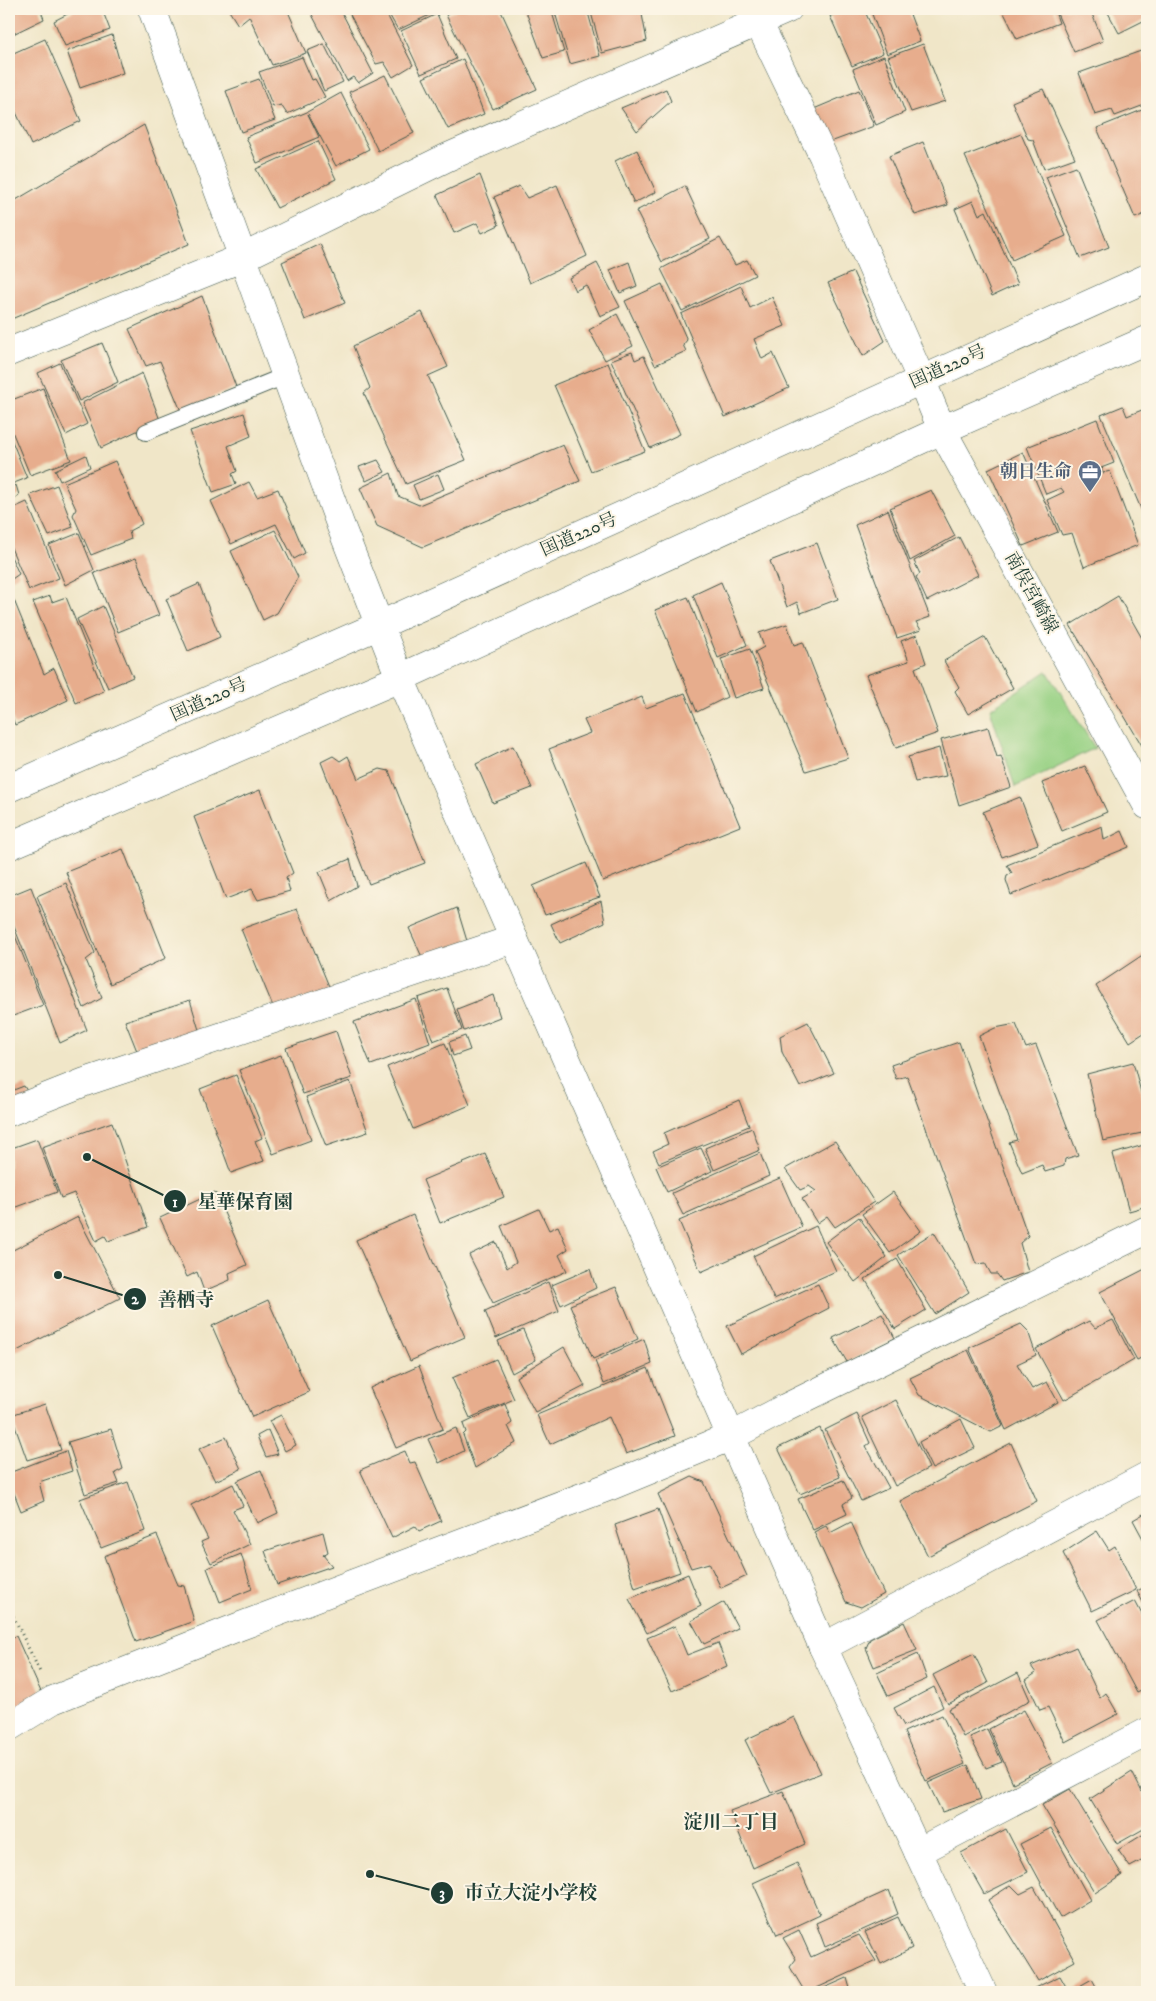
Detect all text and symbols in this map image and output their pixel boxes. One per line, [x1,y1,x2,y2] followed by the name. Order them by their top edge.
[906,340,990,394] street label: 国道220号
[1077,459,1103,493] office icon: 朝日生命
[1000,461,1072,483] place label: 朝日生命
[537,508,621,562] street label: 国道220号
[1000,548,1062,638] street label: 南俣宮崎線
[167,673,251,727] street label: 国道220号
[162,1184,302,1218] callout: 星華保育園
[197,1191,293,1214] text: 星華保育園
[172,1193,178,1212] text: 1
[122,1282,224,1316] callout: 善栖寺
[157,1289,215,1312] text: 善栖寺
[131,1290,139,1309] text: 2
[683,1811,779,1834] district label: 淀川二丁目
[429,1876,607,1910] callout: 市立大淀小学校
[464,1882,598,1905] text: 市立大淀小学校
[439,1884,445,1903] text: 3

